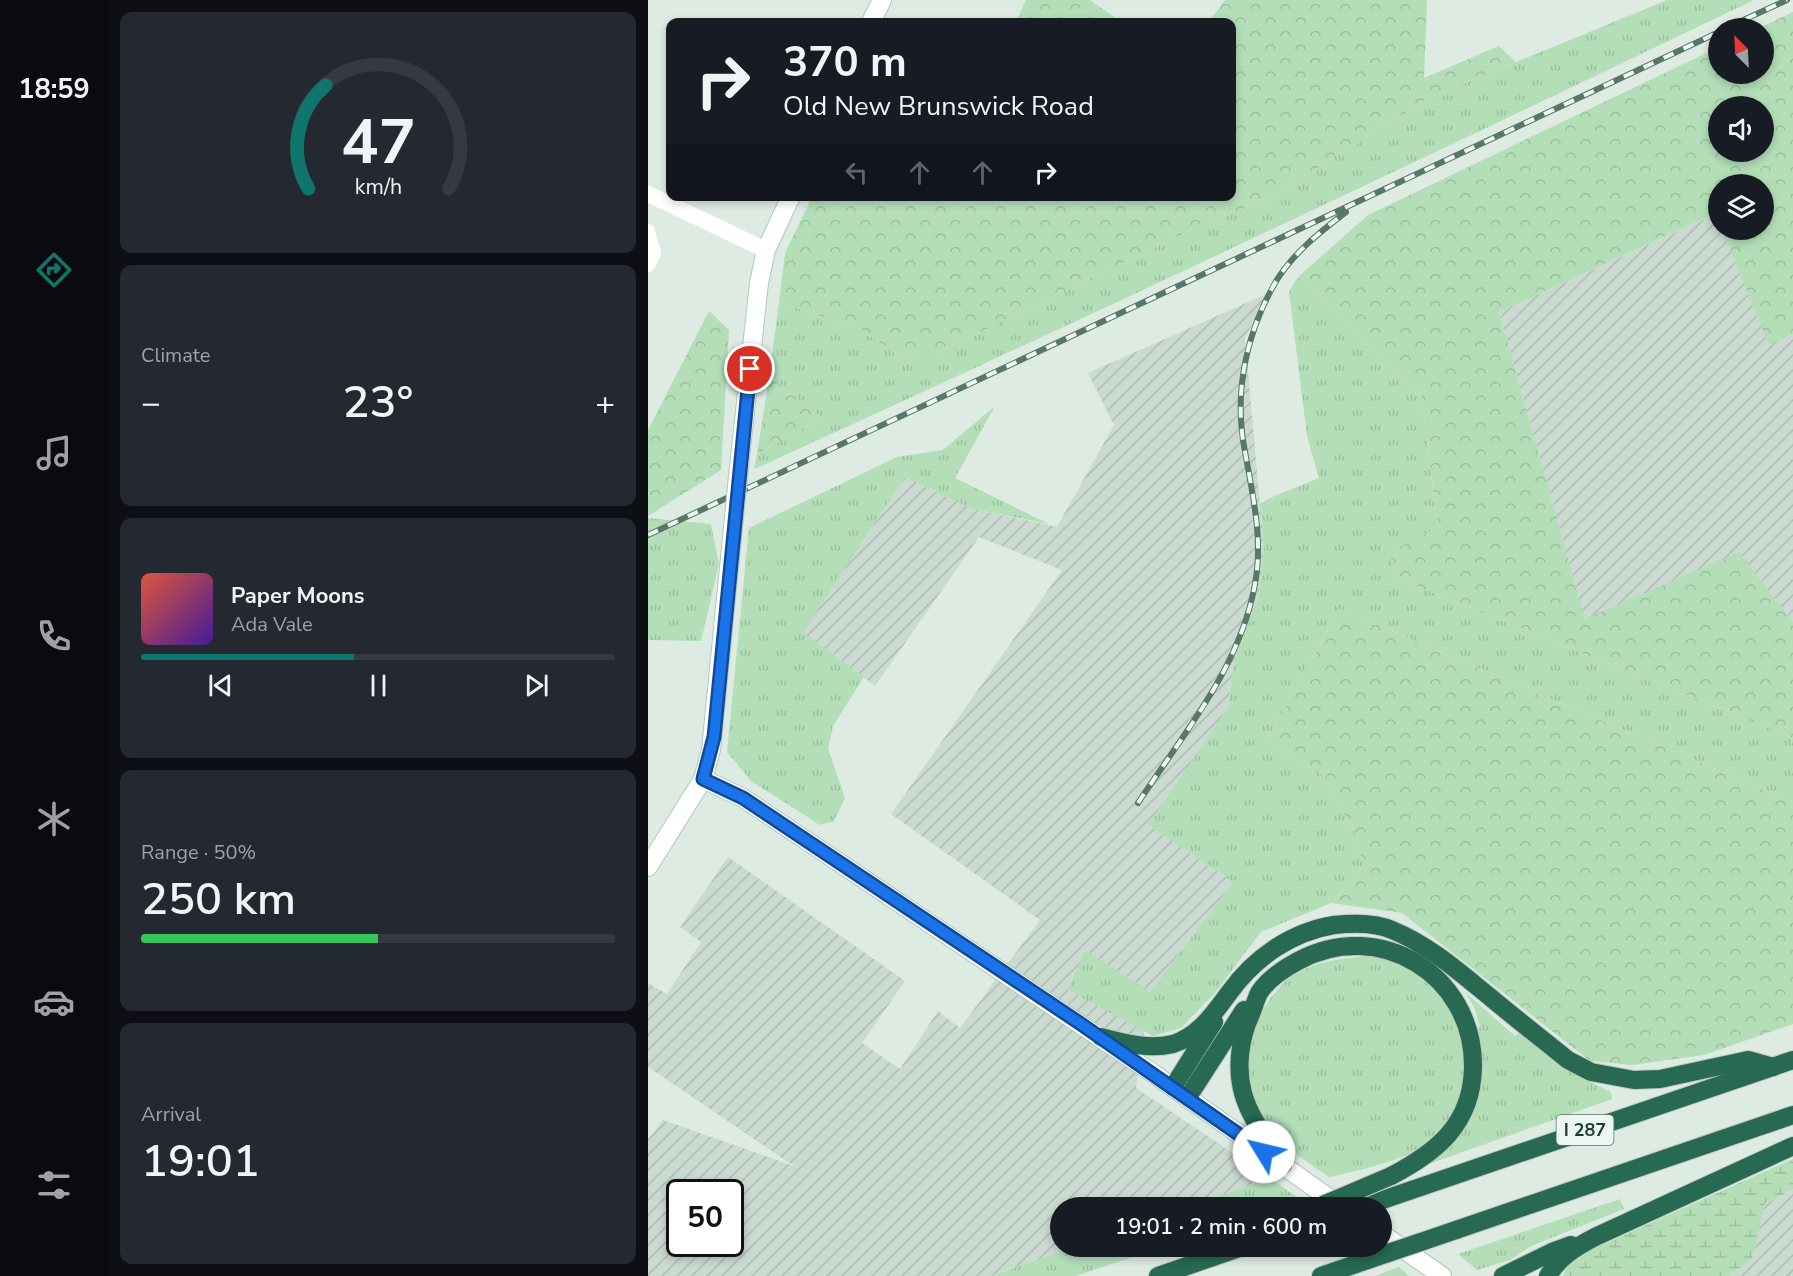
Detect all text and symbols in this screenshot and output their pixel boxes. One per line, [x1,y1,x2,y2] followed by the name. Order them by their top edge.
[1708,18,1774,84] north arrow
[1708,18,1774,240] map controls
[783,34,907,91] text: 370 m
[684,42,762,120] icon: right
[18,71,90,108] text: 18:59
[783,88,1094,125] text: Old New Brunswick Road
[1708,96,1774,162] button: sound
[341,101,415,186] text: 47
[840,156,873,189] icon: left
[903,156,936,189] icon: ahead
[966,156,999,189] icon: ahead
[1029,156,1062,189] icon: right
[354,173,402,203] text: km/h
[1708,174,1774,240] button: layers
[33,249,75,291] icon: directions
[141,342,210,369] text: Climate
[724,343,775,394] pin
[733,352,766,385] icon: arrive
[343,372,413,433] text: 23°
[141,381,161,426] text: −
[595,381,615,426] text: +
[33,432,75,474] icon: music
[231,581,365,611] text: Paper Moons
[231,611,313,638] text: Ada Vale
[33,615,75,657] icon: phone
[204,669,237,702] icon: previous
[362,669,395,702] icon: pause
[520,669,553,702] icon: next
[33,798,75,840] icon: climate
[141,839,256,866] text: Range · 50%
[141,869,296,930] text: 250 km
[33,981,75,1023] icon: car
[141,1101,201,1128] text: Arrival
[1556,1115,1614,1145] road number: I 287
[1232,1120,1296,1184] position arrow
[141,1131,260,1192] text: 19:01
[33,1164,75,1206] icon: filters
[666,1179,744,1257] speed limit sign: 50
[1115,1212,1327,1242] text: 19:01 · 2 min · 600 m

